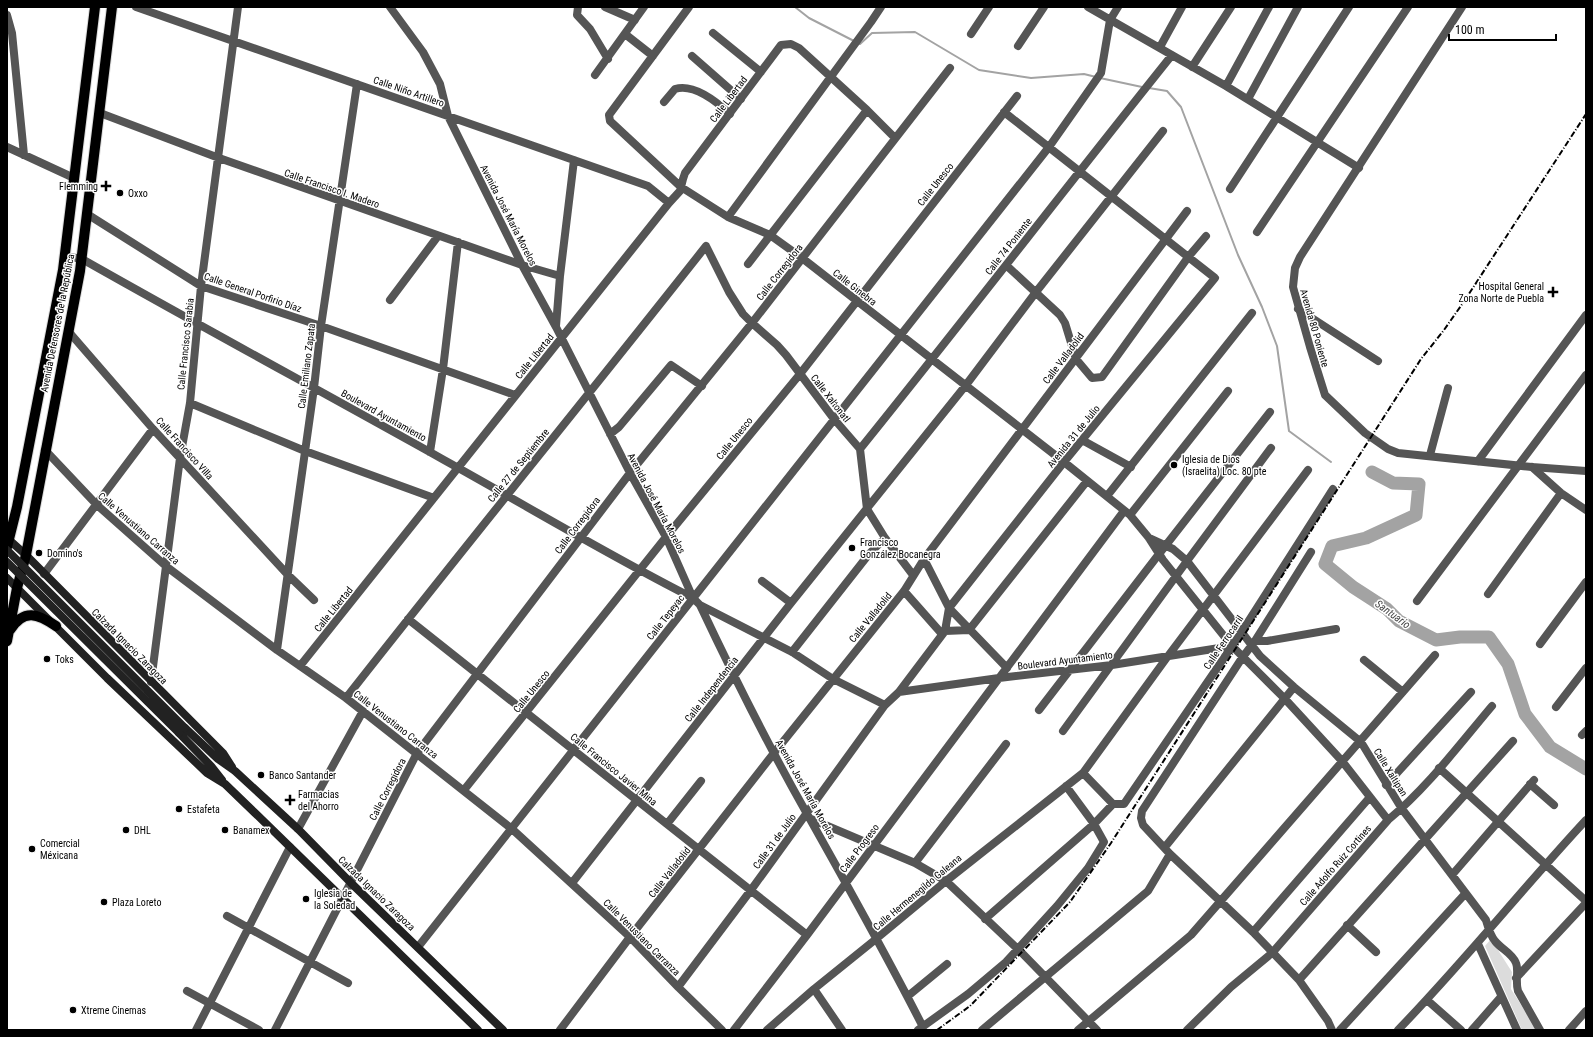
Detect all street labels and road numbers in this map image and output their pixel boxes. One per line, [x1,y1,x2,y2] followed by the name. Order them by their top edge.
[372,74,446,109] street label: Calle Niño Artillero
[708,74,749,124] street label: Calle Libertad
[915,161,956,208] street label: Calle Unesco
[478,163,539,268] street label: Avenida José María Morelos
[283,167,381,210] street label: Calle Francisco I. Madero
[983,215,1034,277] street label: Calle 74 Poniente
[754,242,805,303] street label: Calle Corregidora
[39,253,76,393] street label: Avenida Defensores de la República
[831,267,879,308] street label: Calle Ginebra
[202,271,303,314] street label: Calle General Porfirio Díaz
[1298,288,1331,369] street label: Avenida 80 Poniente
[175,297,196,390] street label: Calle Francisco Sarabia
[296,323,317,409] street label: Calle Emiliano Zapata
[1041,331,1086,386] street label: Calle Valladolid
[513,332,556,381] street label: Calle Libertad
[809,372,853,424] street label: Calle Xaltonatl
[339,387,428,443] street label: Boulevard Ayuntamiento
[1045,403,1102,470] street label: Avenida 31 de Julio
[154,415,216,482] street label: Calle Francisco Villa
[714,415,755,462] street label: Calle Unesco
[485,426,551,504] street label: Calle 27 de Septiembre
[625,451,688,556] street label: Avenida José María Morelos
[96,490,182,567] street label: Calle Venustiano Carranza
[552,495,602,556] street label: Calle Corregidora
[312,585,355,634] street label: Calle Libertad
[847,590,894,645] street label: Calle Valladolid
[644,592,687,642] street label: Calle Tepeyac
[90,606,170,686] street label: Calzada Ignacio Zaragoza
[1201,613,1245,671] street label: Calle Ferrocarril
[1017,649,1113,672] street label: Boulevard Ayuntamiento
[683,654,740,724] street label: Calle Independencia
[511,668,552,715] street label: Calle Unesco
[351,688,440,761] street label: Calle Venustiano Carranza
[568,731,659,808] street label: Calle Francisco Javier Mina
[774,738,838,841] street label: Avenida José María Morelos
[1371,746,1410,798] street label: Calle Xaltipan
[367,756,408,822] street label: Calle Corregidora
[751,812,798,871] street label: Calle 31 de Julio
[838,822,881,875] street label: Calle Progreso
[1297,823,1374,908] street label: Calle Adolfo Ruiz Cortines
[646,845,693,900] street label: Calle Valladolid
[871,852,964,932] street label: Calle Hermenegildo Galeana
[336,854,417,933] street label: Calzada Ignacio Zaragoza
[601,897,682,978] street label: Calle Venustiano Carranza

